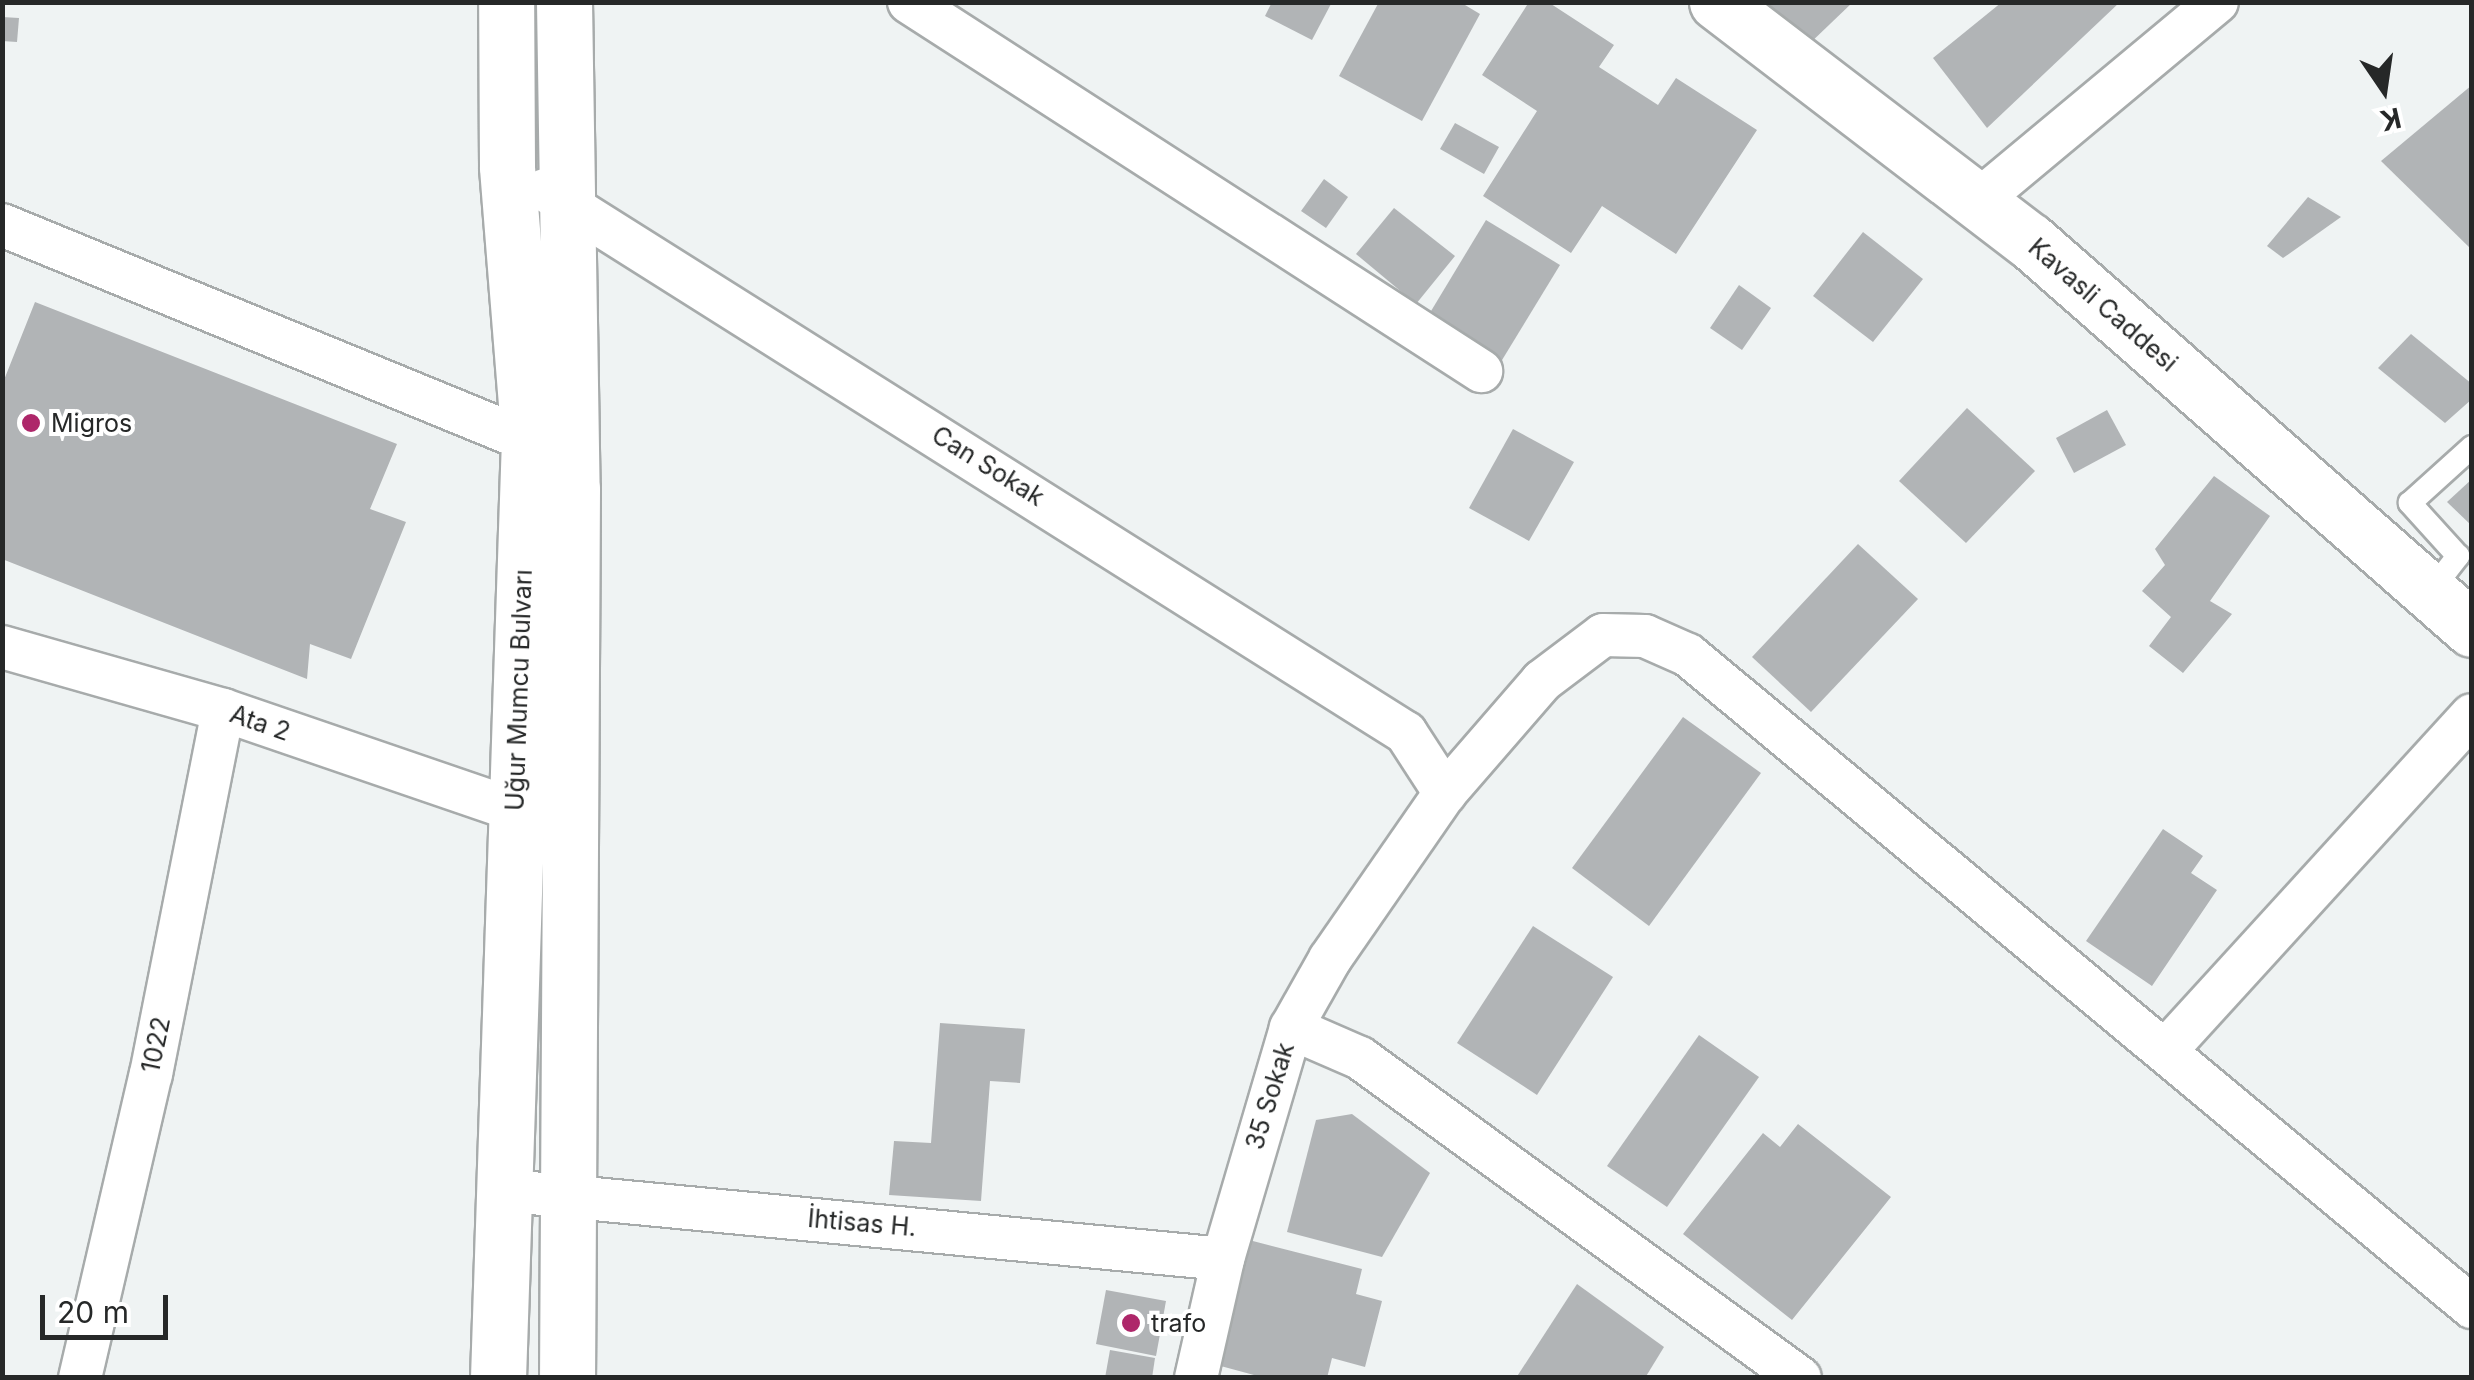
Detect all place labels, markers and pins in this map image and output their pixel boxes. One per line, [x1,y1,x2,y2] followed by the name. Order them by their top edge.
[51,408,132,438] place label: Migros
[20,412,42,434] marker: Migros
[1151,1308,1206,1338] place label: trafo
[1120,1312,1142,1334] marker: trafo

